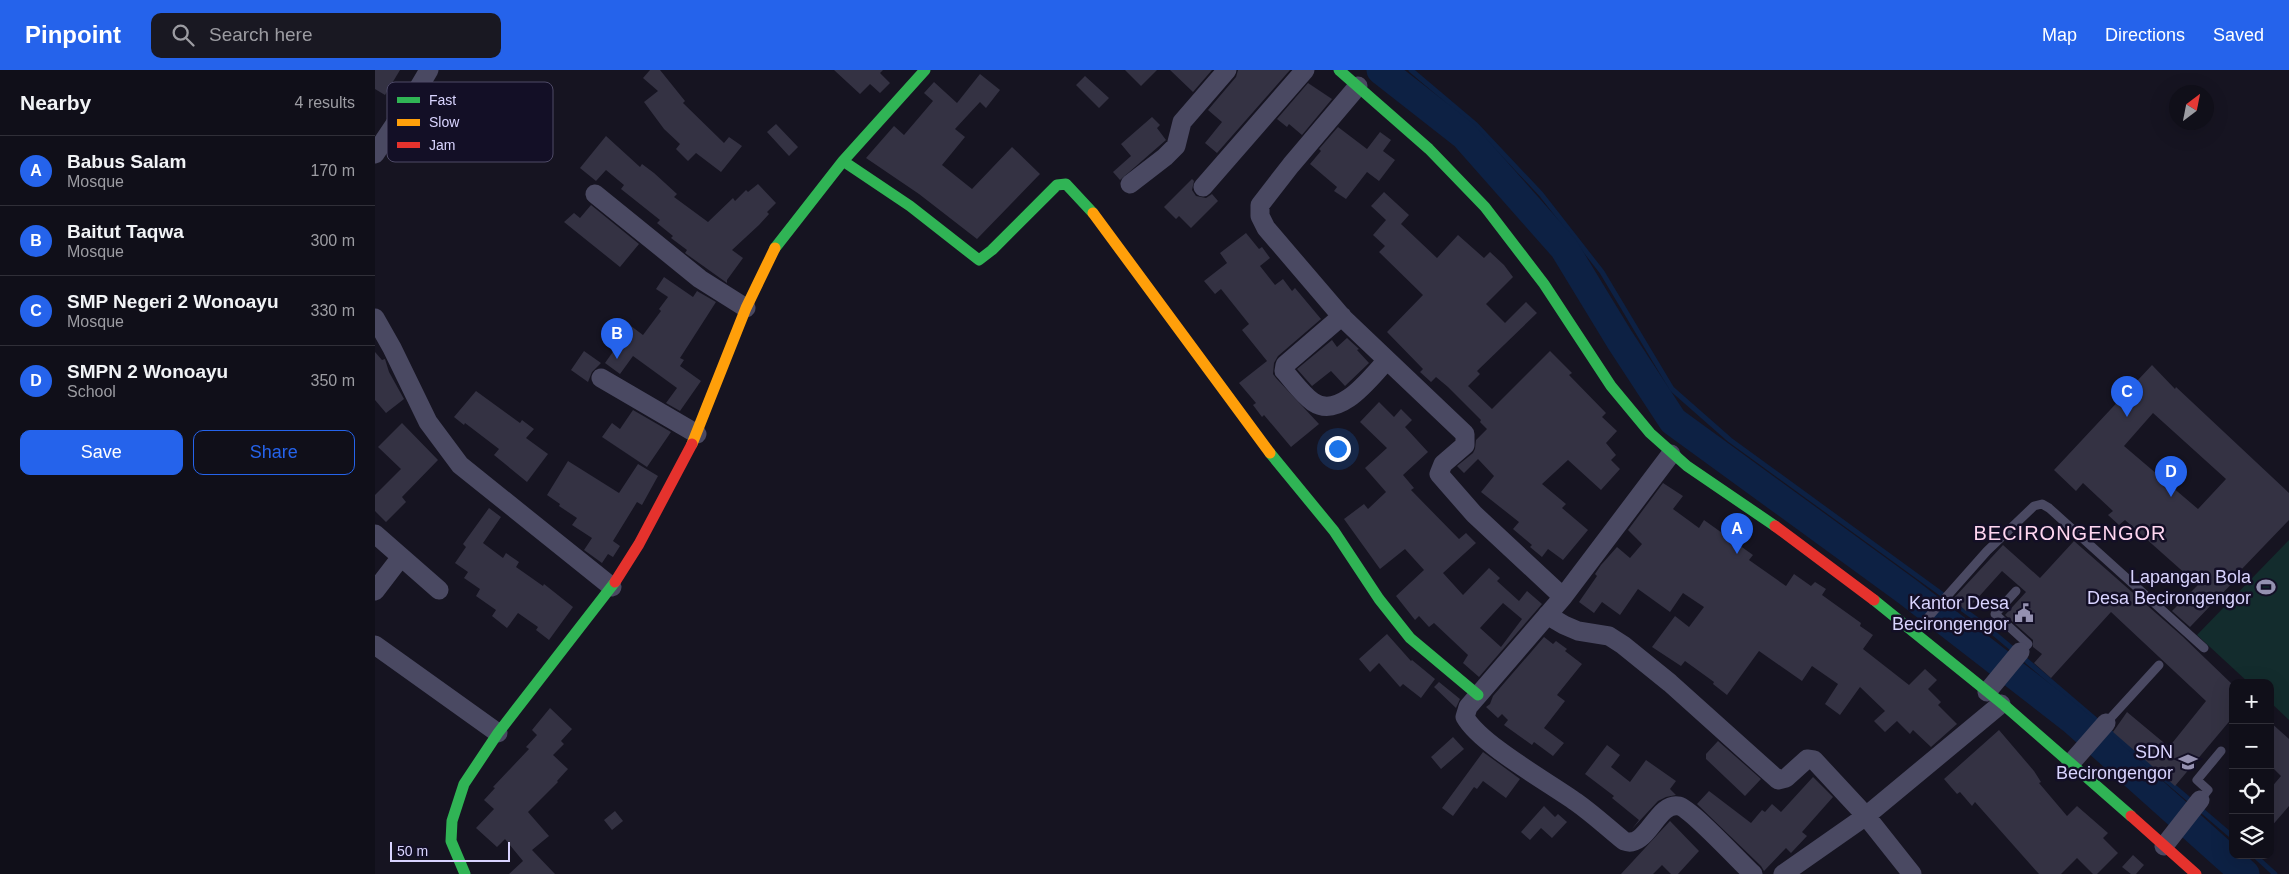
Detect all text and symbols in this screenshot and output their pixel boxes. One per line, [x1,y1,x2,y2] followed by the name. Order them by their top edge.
[151,13,501,58] search box
[25,21,121,48] text: Pinpoint
[169,21,197,49] icon: search
[209,24,313,45] text: Search here
[2042,25,2077,45] text: Map
[2105,25,2185,45] text: Directions
[2213,25,2264,45] text: Saved
[387,82,553,162] legend
[2169,85,2214,130] north arrow
[20,91,91,114] text: Nearby
[429,92,456,108] text: Fast
[295,94,355,111] text: 4 results
[429,114,460,130] text: Slow
[429,137,455,153] text: Jam
[67,151,186,172] text: Babus Salam
[30,162,42,179] text: A
[311,162,355,179] text: 170 m
[67,173,124,190] text: Mosque
[67,221,184,242] text: Baitut Taqwa
[30,232,42,249] text: B
[311,232,355,249] text: 300 m
[67,243,124,260] text: Mosque
[67,291,279,312] text: SMP Negeri 2 Wonoayu
[30,302,42,319] text: C
[311,302,355,319] text: 330 m
[67,313,124,330] text: Mosque
[601,318,633,359] pin: B
[67,361,228,382] text: SMPN 2 Wonoayu
[30,372,42,389] text: D
[311,372,355,389] text: 350 m
[2111,376,2143,417] pin: C
[67,383,116,400] text: School
[20,430,183,475] button: Save
[193,430,355,475] button: Share
[1325,436,1351,462] your location
[2155,456,2187,497] pin: D
[1721,513,1753,554] pin: A
[1973,522,2167,544] district label: BECIRONGENGOR
[2087,567,2252,608] place label: Lapangan Bola Desa Becirongengor
[2255,576,2277,598] sports icon: Lapangan Bola Desa Becirongengor
[1892,593,2010,634] place label: Kantor Desa Becirongengor
[2013,602,2035,624] public building icon: Kantor Desa Becirongengor
[2229,679,2274,859] map controls
[2229,679,2274,724] button: +
[2229,724,2274,769] button: −
[2056,742,2173,783] place label: SDN Becirongengor
[2177,751,2199,773] school or university icon: SDN Becirongengor
[2229,769,2274,814] button: locate
[2229,814,2274,859] button: layers
[390,839,510,862] scale bar
[397,843,428,859] text: 50 m

